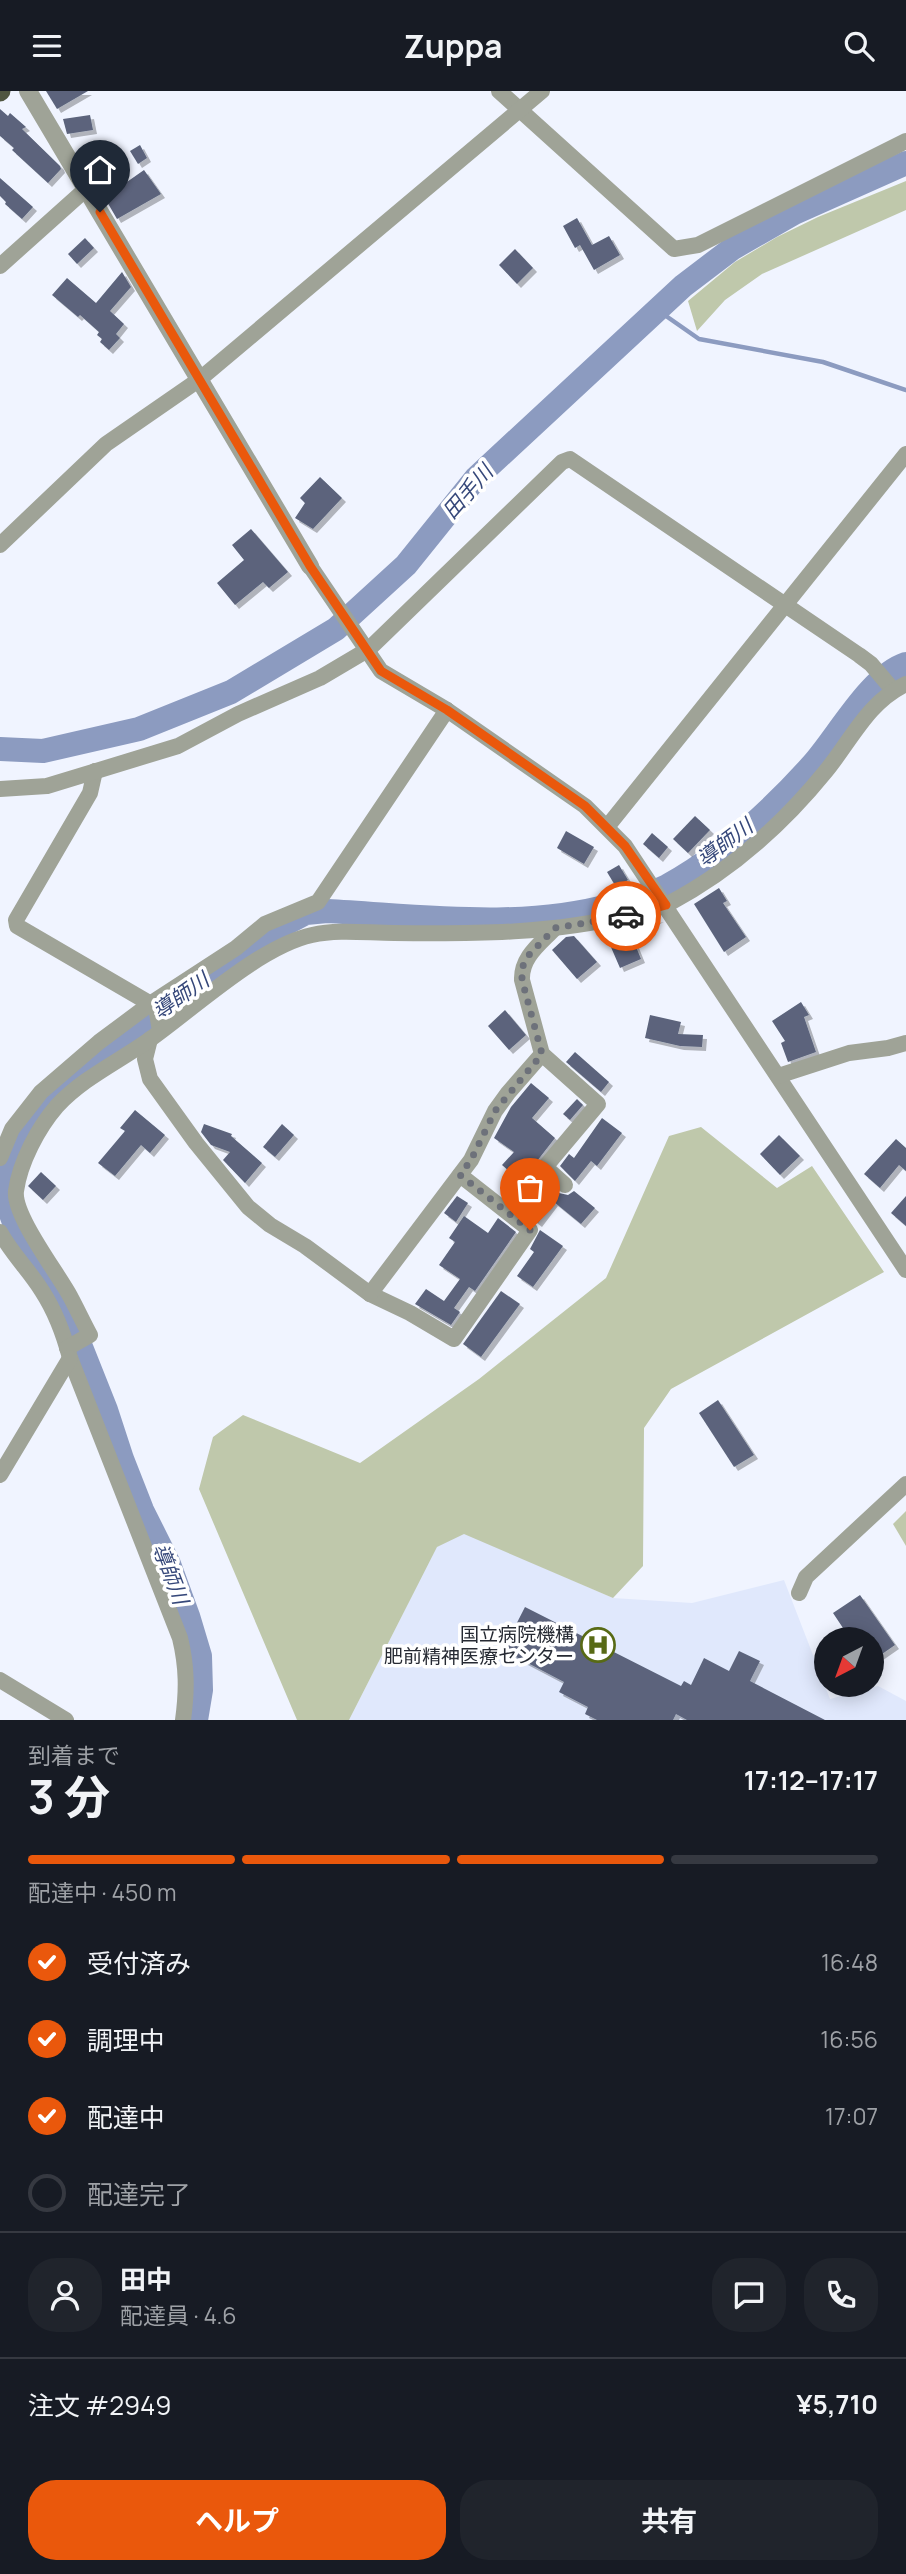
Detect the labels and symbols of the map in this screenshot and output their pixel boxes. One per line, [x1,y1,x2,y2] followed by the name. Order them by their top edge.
[70,140,130,212] pin
[436,457,500,524] water label: 田手川
[691,811,760,872] water label: 導師川
[591,881,661,951] courier
[147,964,216,1025] water label: 導師川
[500,1158,560,1230] pin
[147,1539,196,1610] water label: 導師川
[384,1621,574,1669] place label: 国立病院機構 肥前精神医療センター
[579,1626,617,1664] hospital icon: 国立病院機構 肥前精神医療センター
[814,1627,884,1697] north arrow

